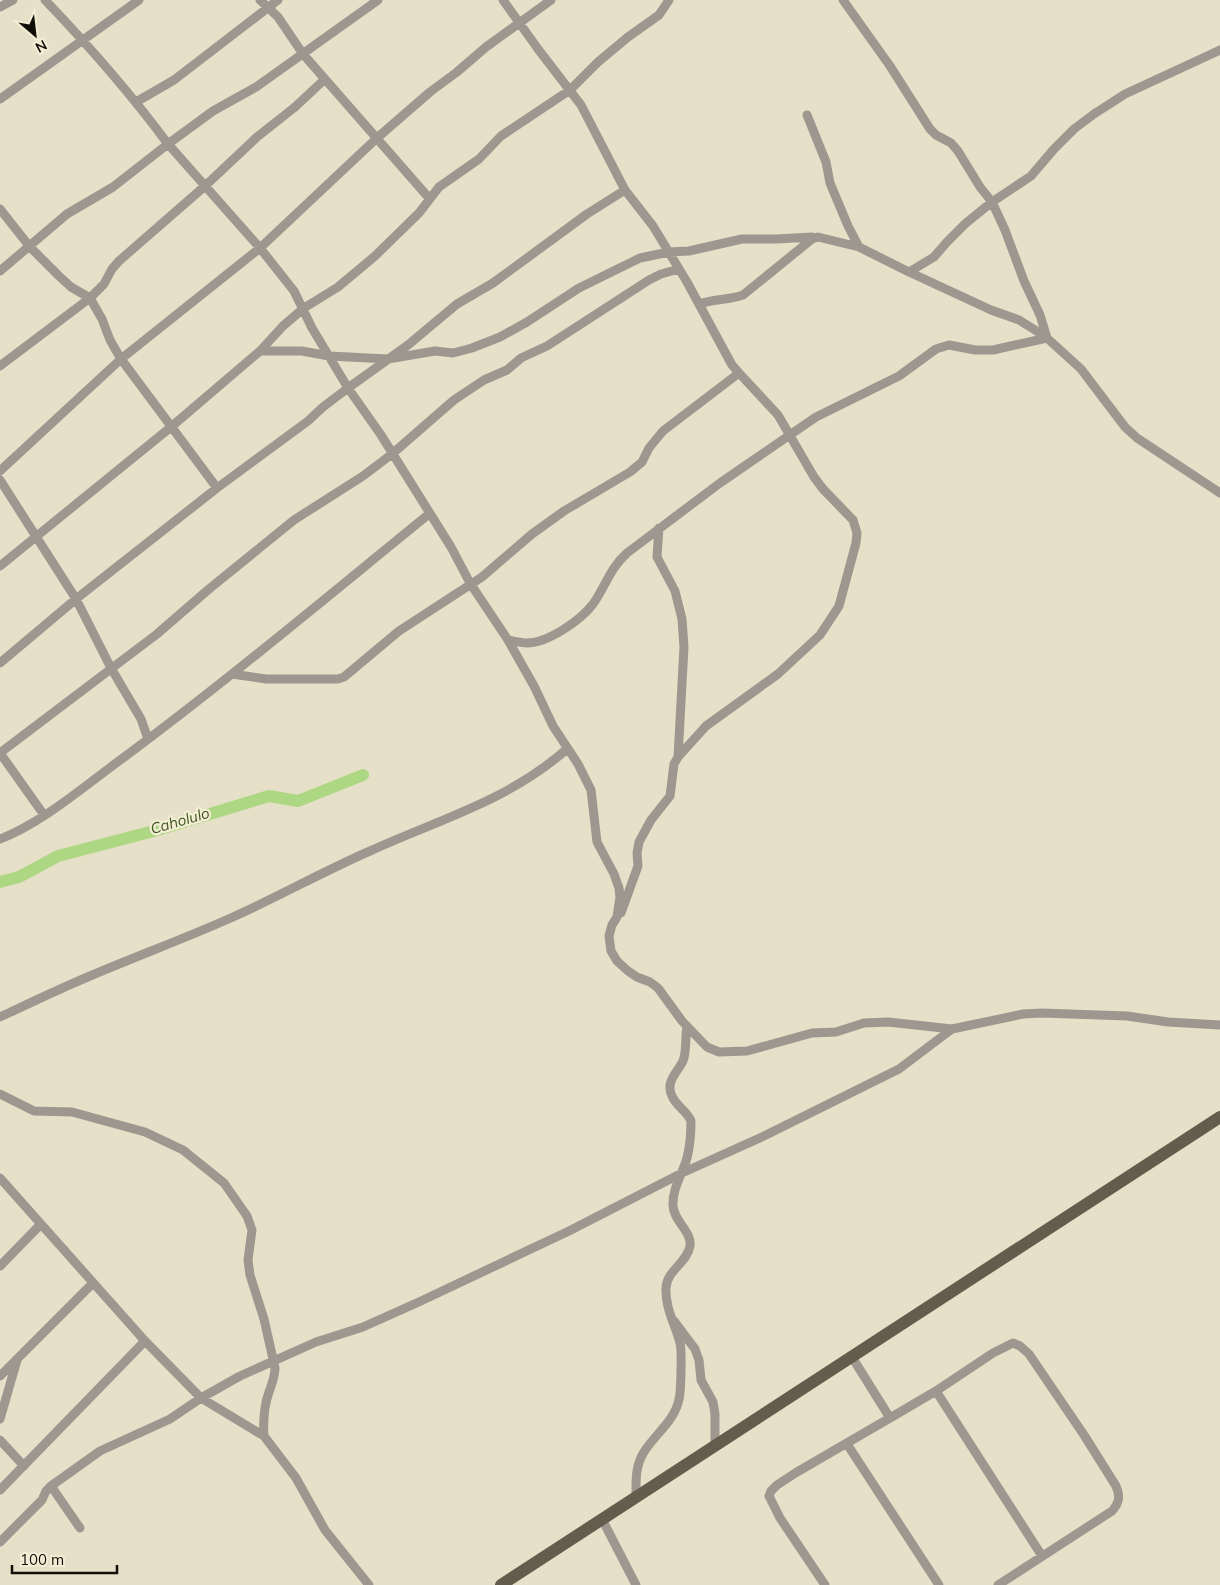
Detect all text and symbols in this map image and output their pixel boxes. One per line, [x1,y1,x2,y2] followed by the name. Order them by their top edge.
[10,10,60,60] north arrow
[32,36,50,57] text: N
[148,803,212,838] water label: Caholulo
[12,1542,118,1574] scale bar
[20,1550,64,1569] text: 100 m

